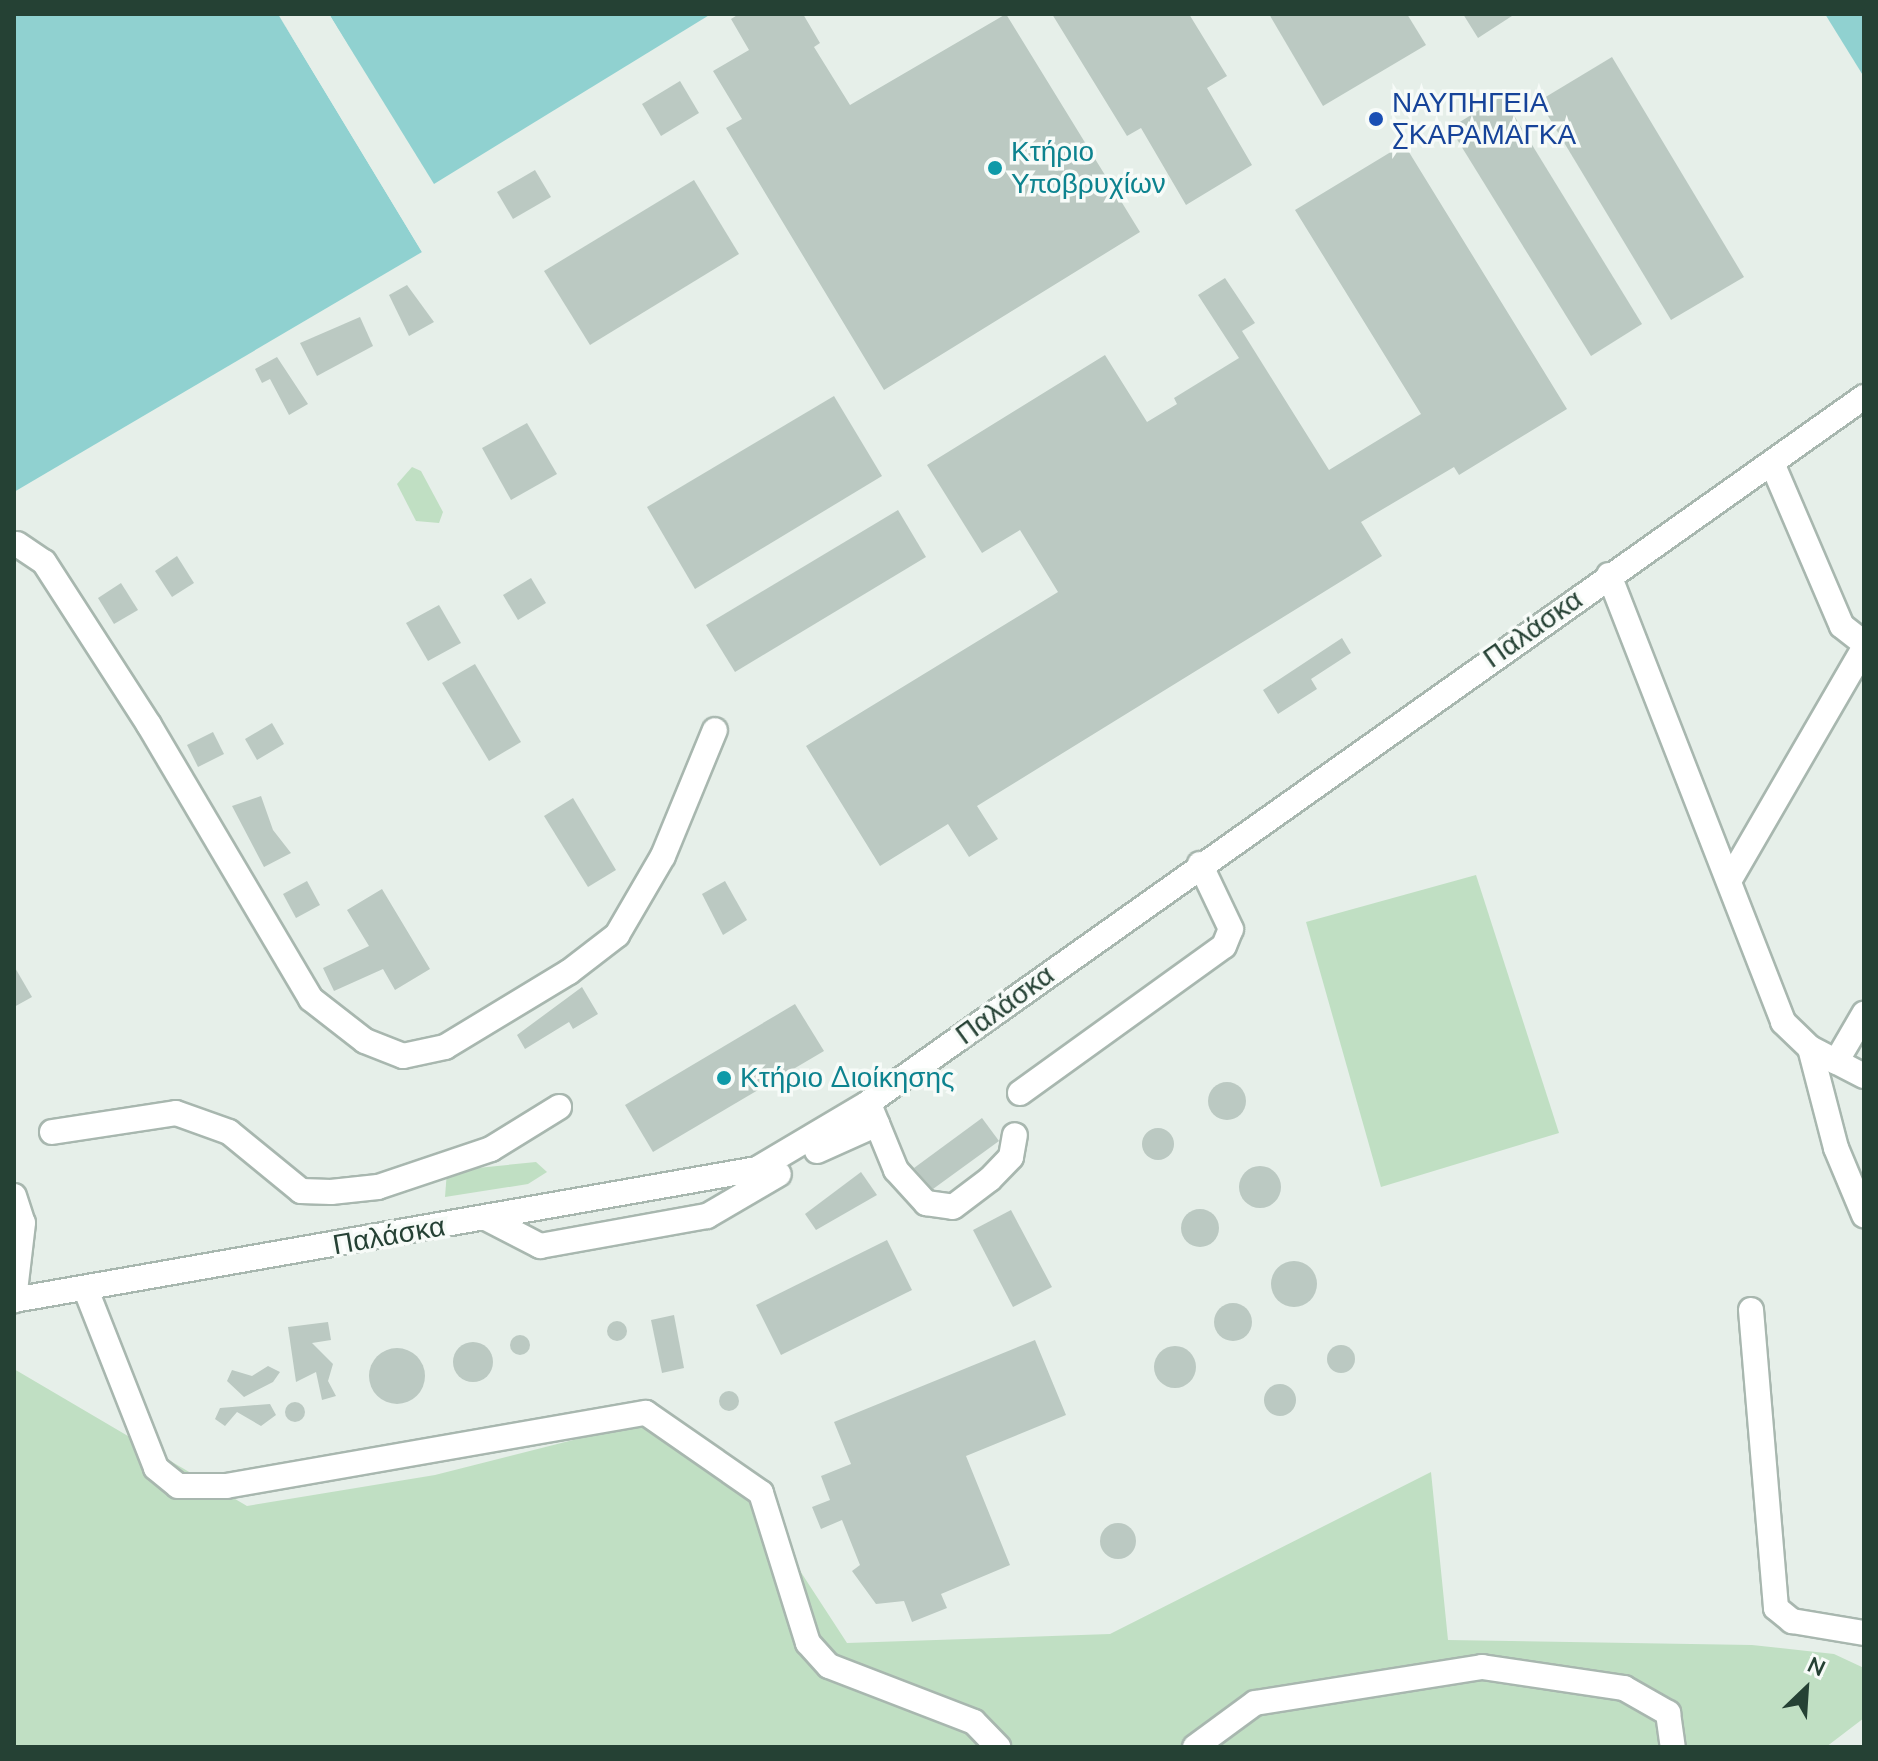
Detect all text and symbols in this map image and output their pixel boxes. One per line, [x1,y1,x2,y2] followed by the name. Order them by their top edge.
[1392,86,1576,152] place label: ΝΑΥΠΗΓΕΙΑ ΣΚΑΡΑΜΑΓΚΑ
[1367,110,1385,128] marker: ΝΑΥΠΗΓΕΙΑ ΣΚΑΡΑΜΑΓΚΑ
[1011,135,1166,201] place label: Κτήριο Υποβρυχίων
[986,159,1004,177] marker: Κτήριο Υποβρυχίων
[1477,583,1589,675] street label: Παλάσκα
[949,958,1061,1052] street label: Παλάσκα
[740,1061,955,1095] place label: Κτήριο Διοίκησης
[715,1069,733,1087] marker: Κτήριο Διοίκησης
[330,1210,448,1262] street label: Παλάσκα
[1766,1649,1846,1729] north arrow
[1802,1650,1830,1684] text: N

